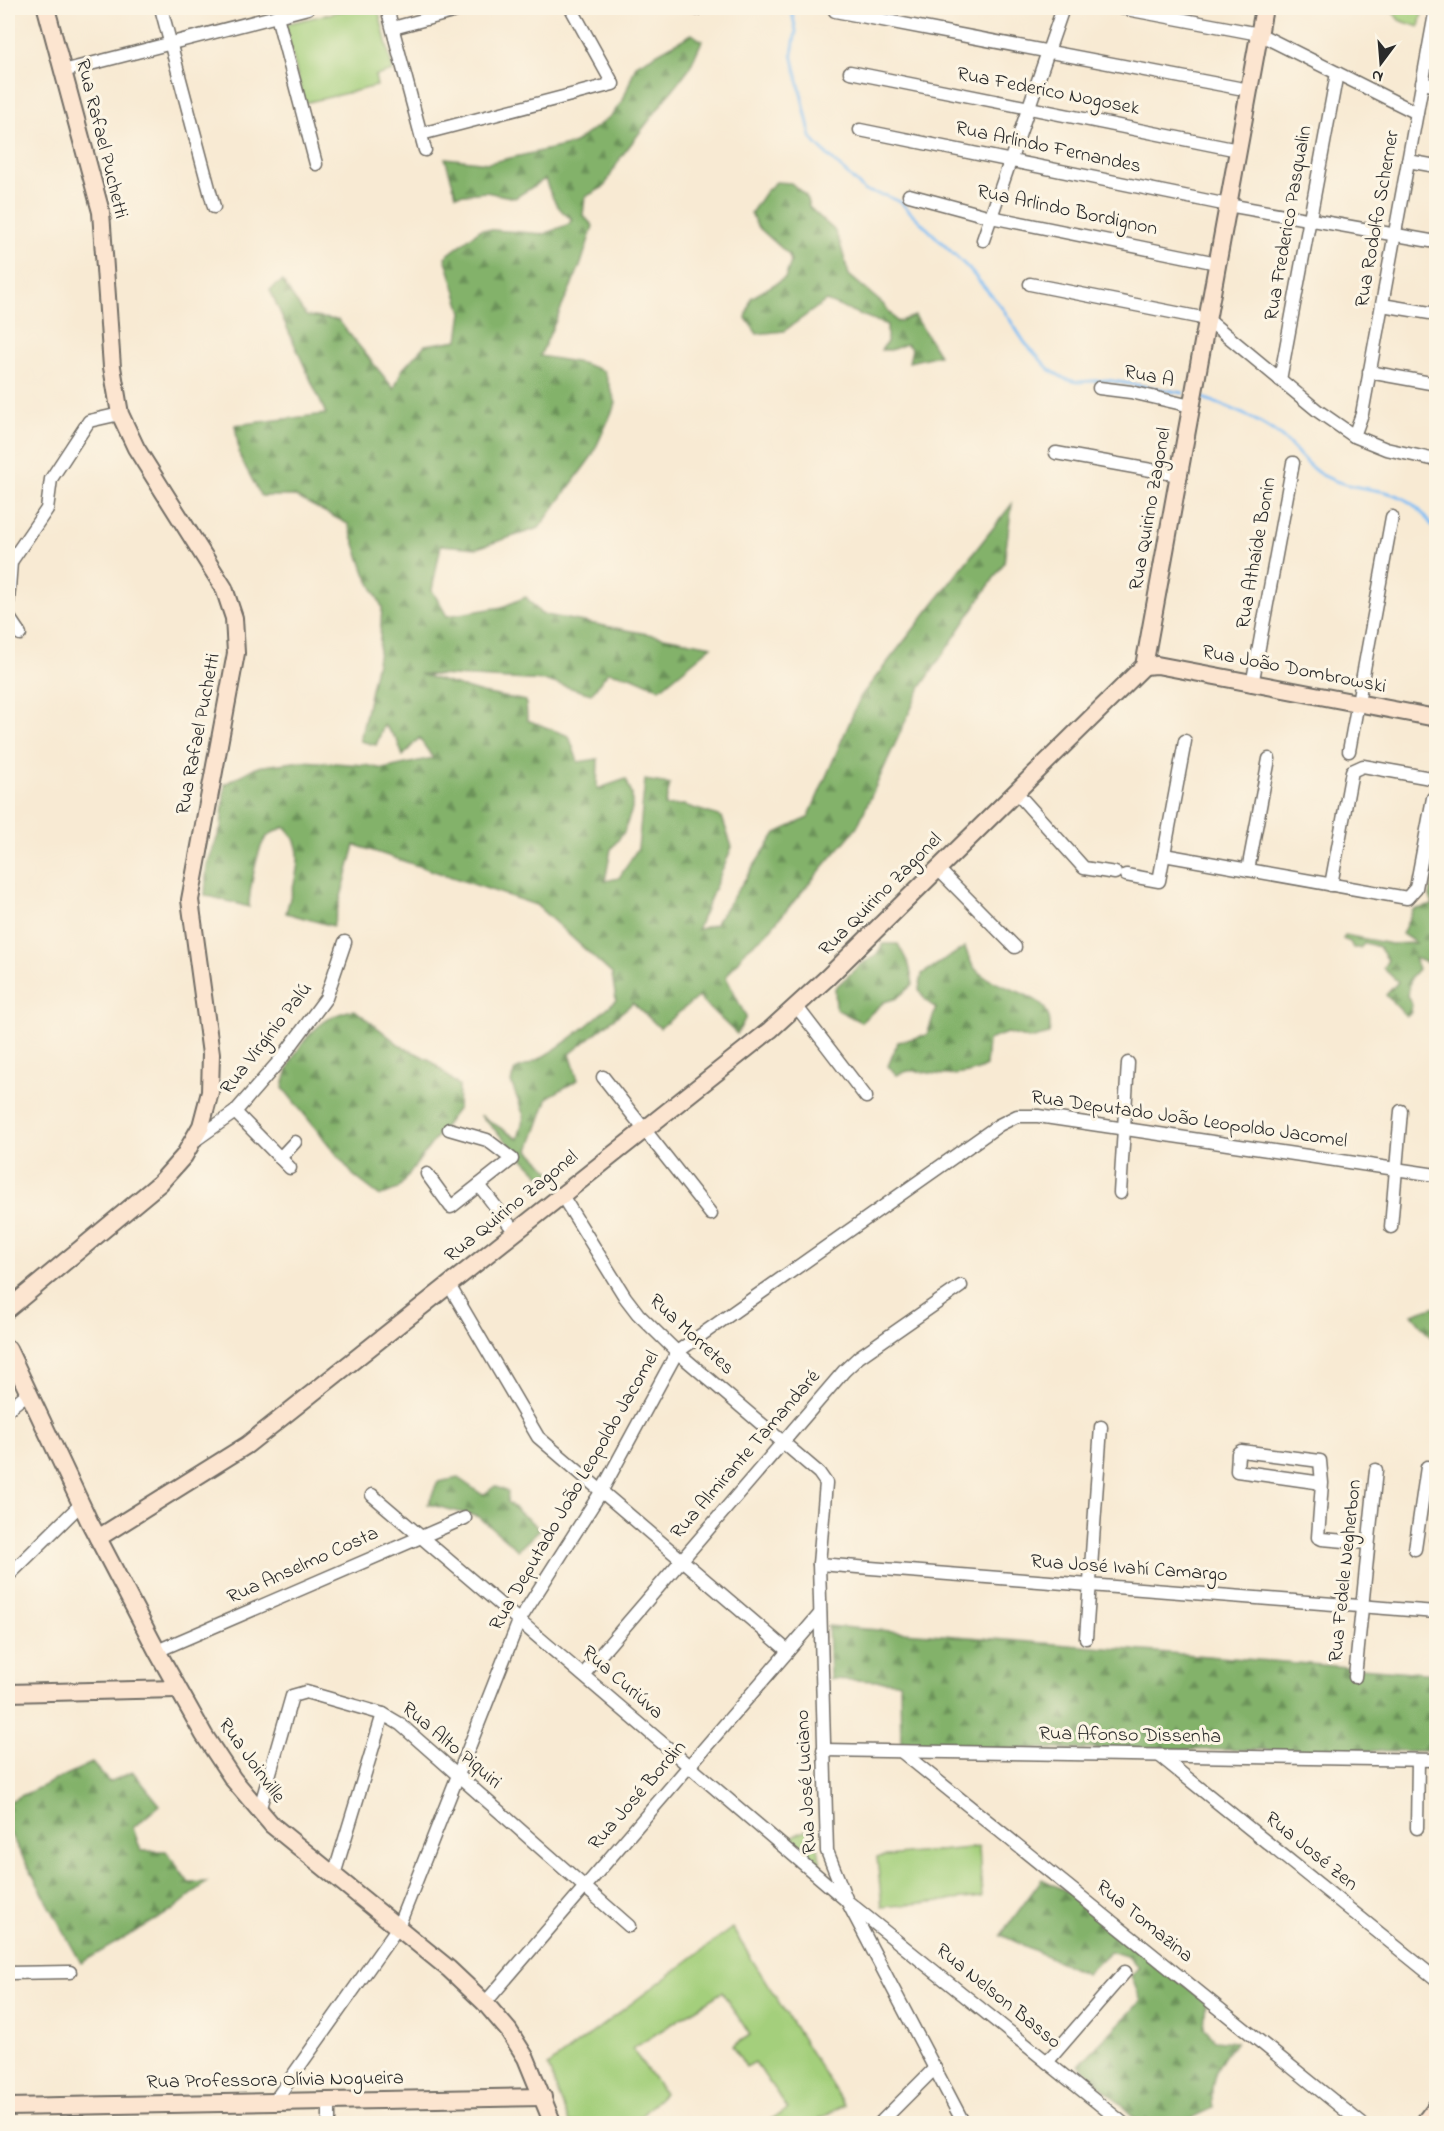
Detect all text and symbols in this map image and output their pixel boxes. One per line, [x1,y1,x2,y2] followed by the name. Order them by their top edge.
[1351,33,1411,93] north arrow
[67,56,135,222] street label: Rua Rafael Puchetti
[954,60,1142,125] street label: Rua Federico Nogosek
[1369,62,1386,89] text: N
[952,114,1144,182] street label: Rua Arlindo Fernandes
[1258,123,1320,323] street label: Rua Frederico Pasqualin
[1348,128,1408,310] street label: Rua Rodolfo Scherner
[974,178,1160,245] street label: Rua Arlindo Bordignon
[1121,358,1177,396] street label: Rua A
[1122,425,1181,593] street label: Rua Quirino Zagonel
[1229,475,1285,631] street label: Rua Athaíde Bonin
[1199,638,1389,702] street label: Rua João Dombrowski
[169,651,229,817] street label: Rua Rafael Puchetti
[812,826,950,964] street label: Rua Quirino Zagonel
[214,977,321,1102] street label: Rua Virgínio Palú
[1029,1083,1349,1157] street label: Rua Deputado João Leopoldo Jacomel
[439,1144,586,1271] street label: Rua Quirino Zagonel
[642,1288,740,1382] street label: Rua Morretes
[483,1346,667,1636] street label: Rua Deputado João Leopoldo Jacomel
[664,1364,828,1546] street label: Rua Almirante Tamandaré
[1322,1478,1371,1664] street label: Rua Fedele Negherbon
[223,1520,383,1612] street label: Rua Anselmo Costa
[1029,1548,1229,1591] street label: Rua José Ivahí Camargo
[575,1639,669,1727] street label: Rua Curiúva
[395,1695,507,1797] street label: Rua Alto Piquiri
[789,1709,825,1855] street label: Rua José Luciano
[210,1712,292,1810] street label: Rua Joinville
[1039,1720,1221,1752] street label: Rua Afonso Dissenha
[582,1735,694,1857] street label: Rua José Bordin
[1258,1805,1364,1899] street label: Rua José Zen
[1089,1874,1199,1970] street label: Rua Tomazina
[929,1937,1067,2057] street label: Rua Nelson Basso
[146,2064,404,2099] street label: Rua Professora Olívia Nogueira

